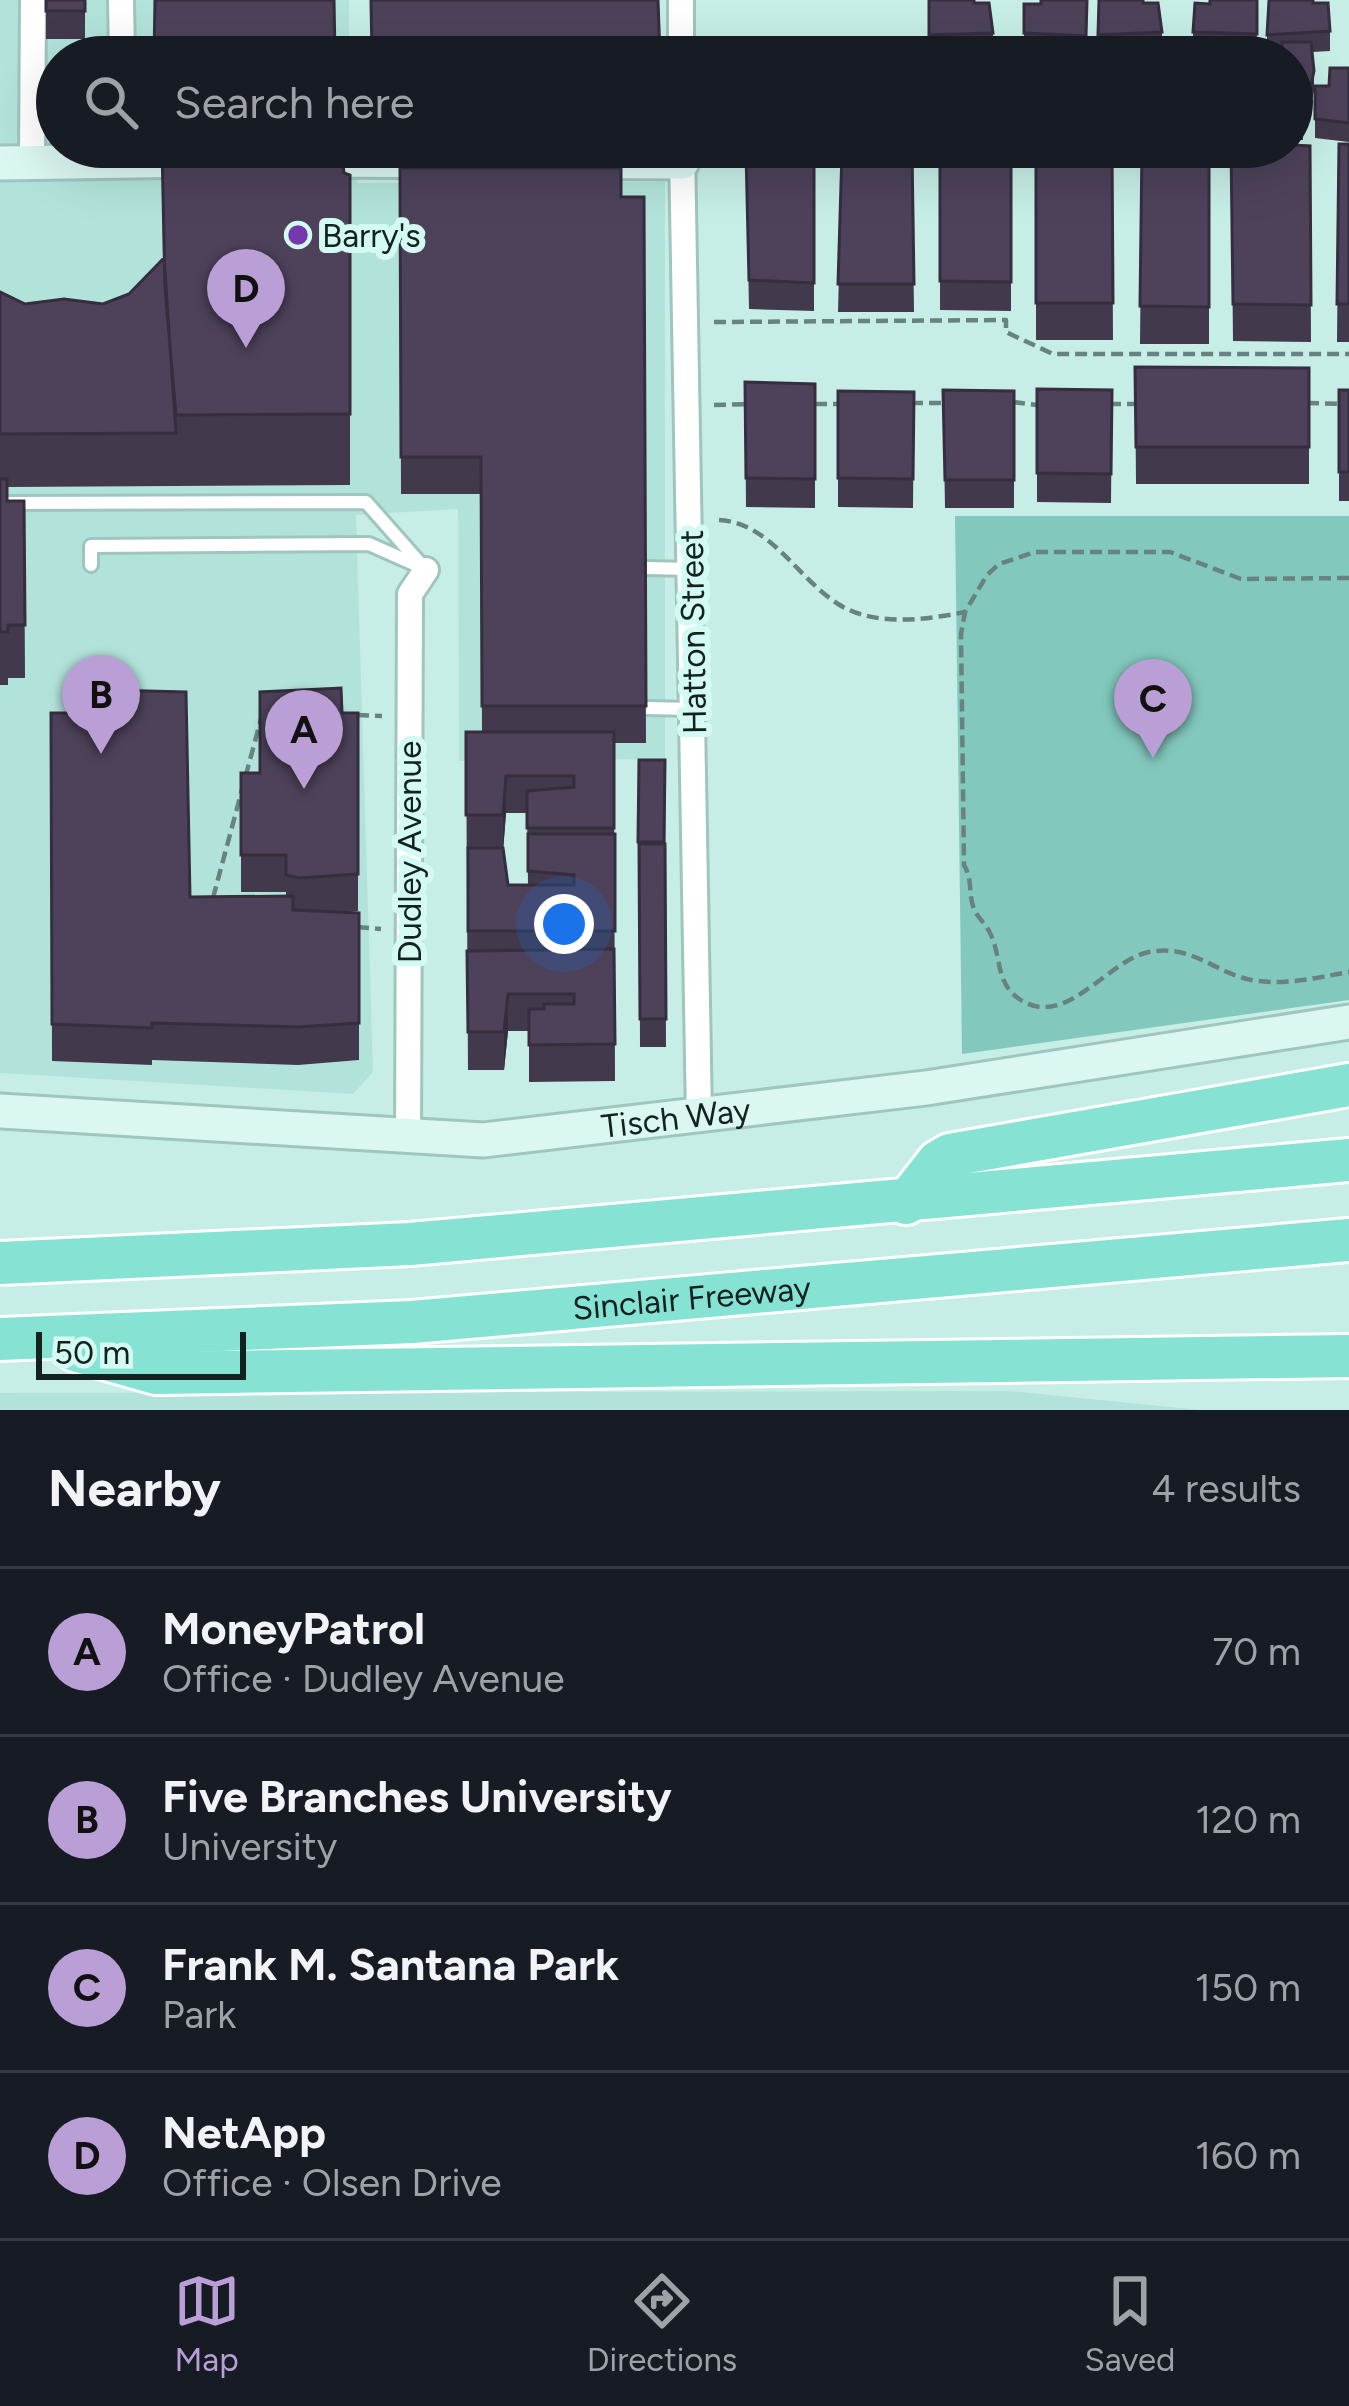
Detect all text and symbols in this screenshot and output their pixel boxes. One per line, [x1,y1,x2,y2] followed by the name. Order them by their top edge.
[36,36,1313,168] search box
[78,69,144,135] icon: search
[174,75,414,129] text: Search here
[322,216,421,255] place label: Barry's
[285,222,311,248] marker: Barry's
[207,249,285,348] pin: D
[672,529,714,735] street label: Hatton Street
[62,655,140,754] pin: B
[1114,659,1192,758] pin: C
[265,690,343,789] pin: A
[390,741,429,963] street label: Dudley Avenue
[534,894,594,954] your location
[599,1089,753,1145] street label: Tisch Way
[571,1268,813,1327] street label: Sinclair Freeway
[36,1326,246,1379] scale bar
[54,1333,130,1372] text: 50 m
[48,1458,221,1519] text: Nearby
[1151,1465,1301,1512] text: 4 results
[162,1601,425,1655] text: MoneyPatrol
[73,1628,101,1675] text: A
[1212,1628,1301,1675] text: 70 m
[162,1655,565,1702] text: Office · Dudley Avenue
[162,1769,672,1823] text: Five Branches University
[75,1796,99,1843] text: B
[1195,1796,1301,1843] text: 120 m
[162,1823,337,1870] text: University
[162,1937,619,1991] text: Frank M. Santana Park
[73,1964,101,2011] text: C
[1195,1964,1301,2011] text: 150 m
[162,1991,236,2038] text: Park
[162,2105,326,2159] text: NetApp
[73,2132,101,2179] text: D
[1195,2132,1301,2179] text: 160 m
[162,2159,502,2206] text: Office · Olsen Drive
[174,2268,240,2379] tab: Map
[587,2268,737,2379] tab: Directions
[1084,2268,1175,2379] tab: Saved

